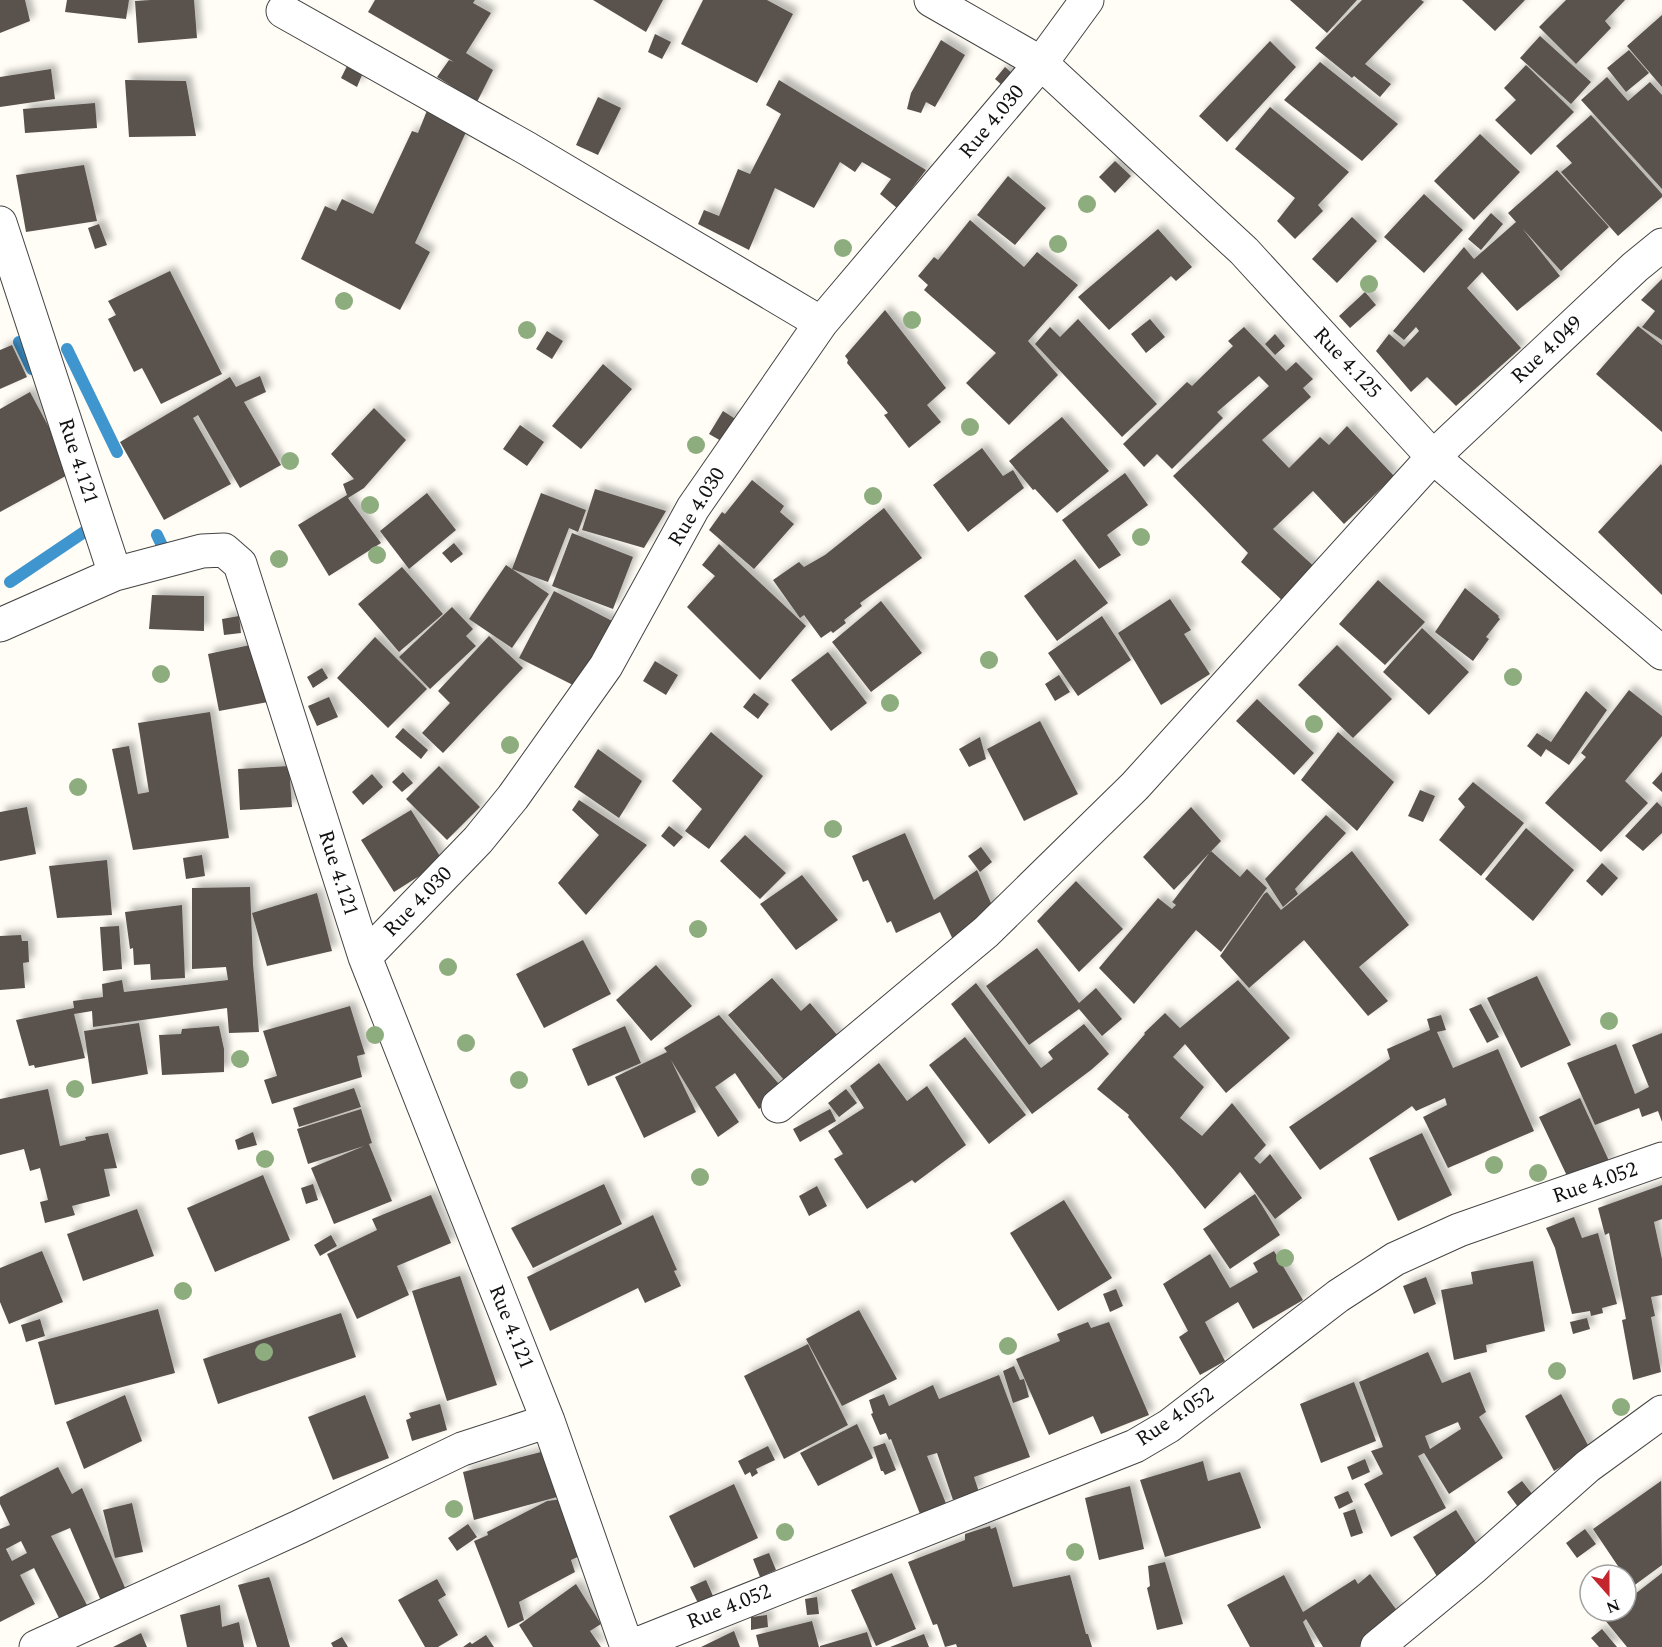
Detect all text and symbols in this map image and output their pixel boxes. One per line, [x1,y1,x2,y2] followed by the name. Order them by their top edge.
[951,78,1033,166] street label: Rue 4.030
[1504,308,1590,392] street label: Rue 4.049
[1305,320,1389,406] street label: Rue 4.125
[49,414,107,508] street label: Rue 4.121
[660,461,734,553] street label: Rue 4.030
[309,826,367,920] street label: Rue 4.121
[376,859,460,945] street label: Rue 4.030
[1548,1153,1642,1213] street label: Rue 4.052
[480,1280,542,1374] street label: Rue 4.121
[1129,1379,1221,1455] street label: Rue 4.052
[1578,1563,1638,1623] north arrow
[682,1576,776,1638] street label: Rue 4.052
[1603,1593,1623,1620] text: N

